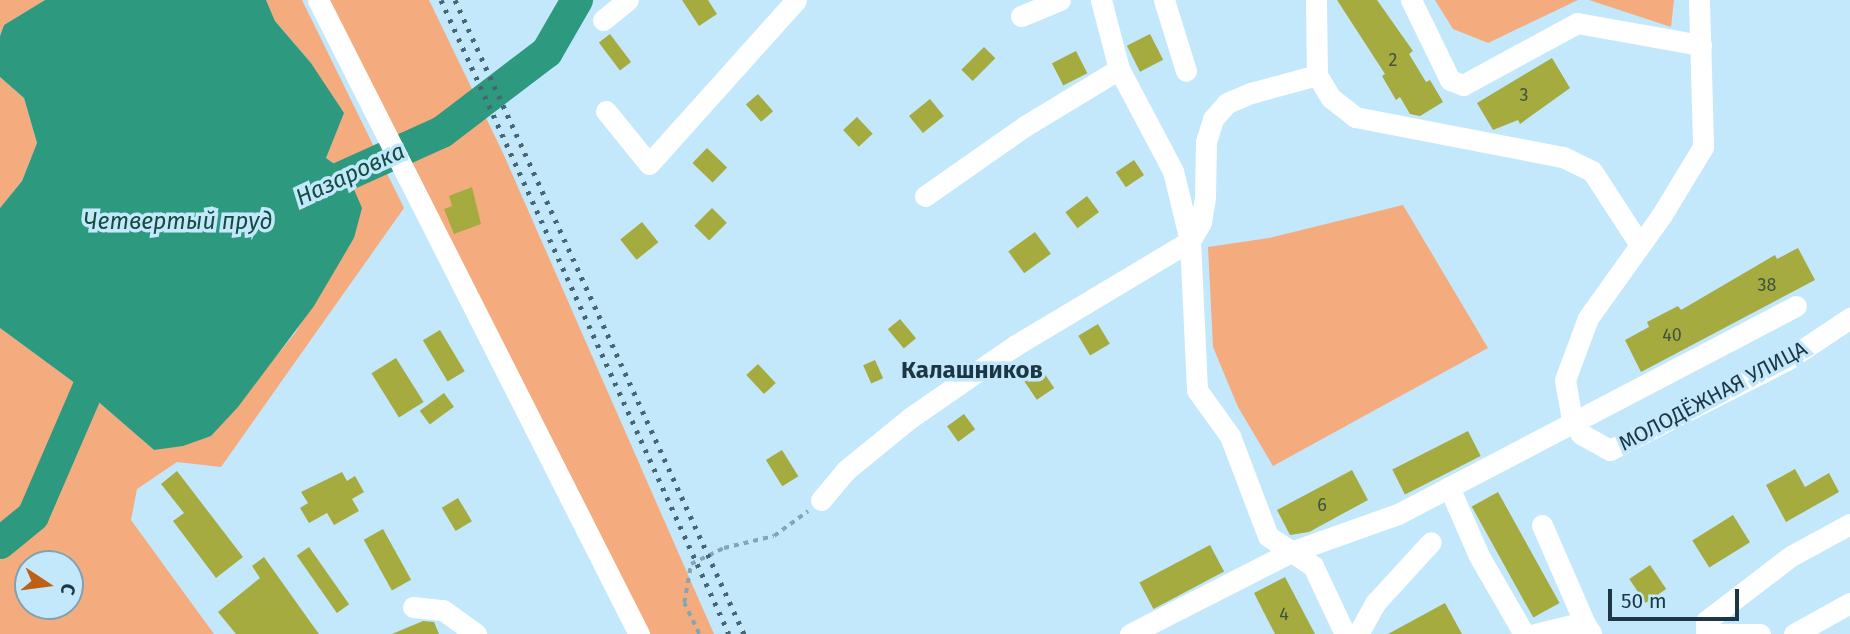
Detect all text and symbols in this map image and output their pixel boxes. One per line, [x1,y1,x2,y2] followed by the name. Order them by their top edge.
[1389,49,1397,71] house number: 2
[1520,84,1528,106] house number: 3
[291,137,409,211] water label: Назаровка
[84,207,272,235] water label: Четвертый пруд
[1758,274,1776,296] house number: 38
[1662,324,1682,346] house number: 40
[1615,336,1811,456] street label: МОЛОДЁЖНАЯ УЛИЦА
[901,357,1043,385] district label: Калашников
[1317,494,1327,516] house number: 6
[14,550,84,620] north arrow
[1612,574,1743,618] scale bar
[56,581,80,597] text: С
[1621,588,1667,614] text: 50 m
[1279,603,1289,625] house number: 4

